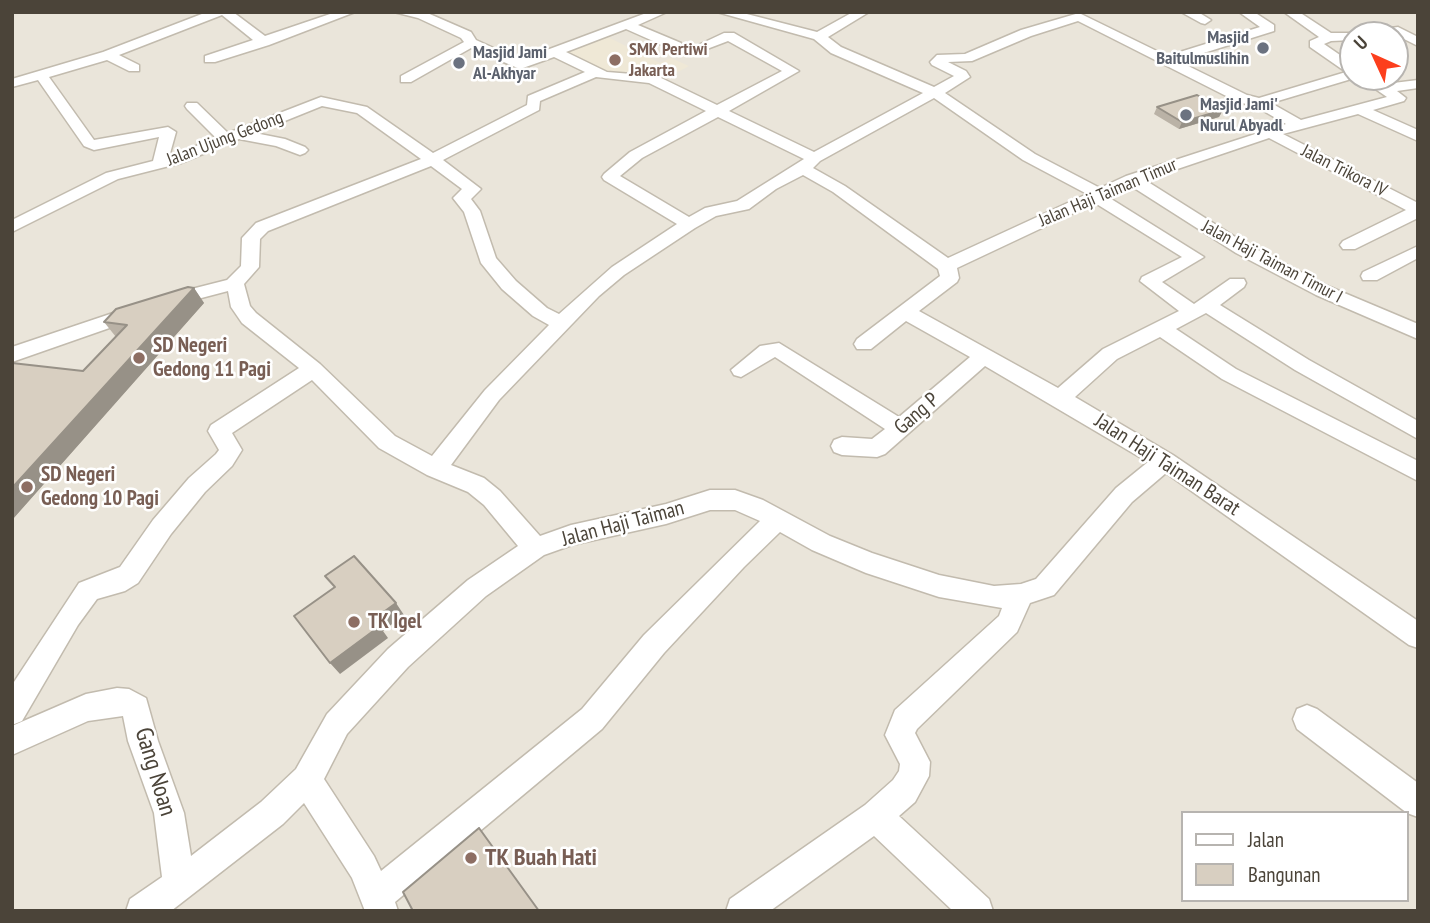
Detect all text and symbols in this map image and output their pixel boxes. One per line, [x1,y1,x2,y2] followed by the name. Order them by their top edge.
[1339,21,1409,91] north arrow
[1156,27,1249,70] place label: Masjid Baitulmuslihin
[1349,31,1373,55] text: U
[629,39,707,82] place label: SMK Pertiwi Jakarta
[1255,40,1271,56] marker: Masjid Baitulmuslihin
[473,42,547,84] place label: Masjid Jami Al-Akhyar
[607,52,623,68] marker: SMK Pertiwi Jakarta
[451,55,467,71] marker: Masjid Jami Al-Akhyar
[1200,94,1283,136] place label: Masjid Jami' Nurul Abyadl
[164,107,286,171] street label: Jalan Ujung Gedong
[1178,107,1194,123] marker: Masjid Jami' Nurul Abyadl
[1298,140,1390,202] street label: Jalan Trikora IV
[1036,154,1180,232] street label: Jalan Haji Taiman Timur
[1198,216,1346,308] street label: Jalan Haji Taiman Timur I
[153,333,271,383] place label: SD Negeri Gedong 11 Pagi
[131,350,147,366] marker: SD Negeri Gedong 11 Pagi
[890,388,944,440] street label: Gang P
[1090,409,1244,521] street label: Jalan Haji Taiman Barat
[41,462,159,512] place label: SD Negeri Gedong 10 Pagi
[19,479,35,495] marker: SD Negeri Gedong 10 Pagi
[559,496,687,552] street label: Jalan Haji Taiman
[368,609,422,635] place label: TK Igel
[346,614,362,630] marker: TK Igel
[128,724,182,820] street label: Gang Noan
[1182,811,1409,902] legend
[1248,826,1284,853] text: Jalan
[485,844,597,872] place label: TK Buah Hati
[463,850,479,866] marker: TK Buah Hati
[1248,861,1321,888] text: Bangunan

